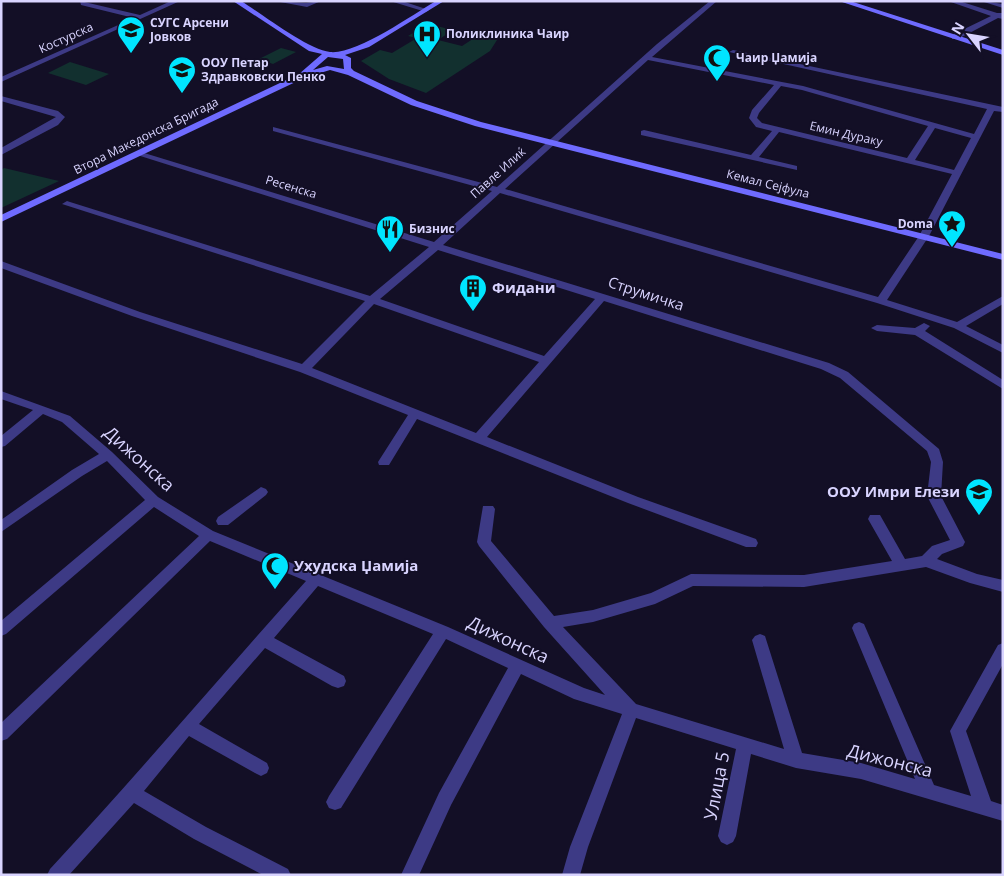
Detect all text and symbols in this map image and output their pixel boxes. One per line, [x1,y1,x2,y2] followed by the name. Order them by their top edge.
[944,10,994,60] north arrow
[149,14,229,45] place label: СУГС Арсени Јовков
[116,15,146,54] school or university icon: СУГС Арсени Јовков
[36,18,96,57] street label: Костурска
[946,18,969,38] text: N
[412,19,442,58] hospital icon: Поликлиника Чаир
[446,25,570,42] place label: Поликлиника Чаир
[702,43,732,82] mosque icon: Чаир Џамија
[736,49,817,66] place label: Чаир Џамија
[201,54,326,85] place label: ООУ Петар Здравковски Пенко
[167,55,197,94] school or university icon: ООУ Петар Здравковски Пенко
[70,93,221,178] street label: Втора Македонска Бригада
[808,117,885,150] street label: Емин Дураку
[466,143,530,202] street label: Павле Илиќ
[725,165,811,202] street label: Кемал Сејфула
[263,171,319,202] street label: Ресенска
[937,209,967,248] place icon: Doma
[375,214,405,253] restaurant icon: Бизнис
[898,215,933,232] place label: Doma
[409,220,455,237] place label: Бизнис
[606,271,687,315] street label: Струмичка
[458,273,488,312] building icon: Фидани
[492,277,555,297] place label: Фидани
[99,420,180,496] street label: Дижонска
[964,477,994,516] school or university icon: ООУ Имри Елези
[827,481,960,501] place label: ООУ Имри Елези
[260,551,290,590] mosque icon: Ухудска Џамија
[294,555,418,575] place label: Ухудска Џамија
[464,610,553,668] street label: Дижонска
[845,738,935,782] street label: Дижонска
[698,750,734,822] street label: Улица 5

